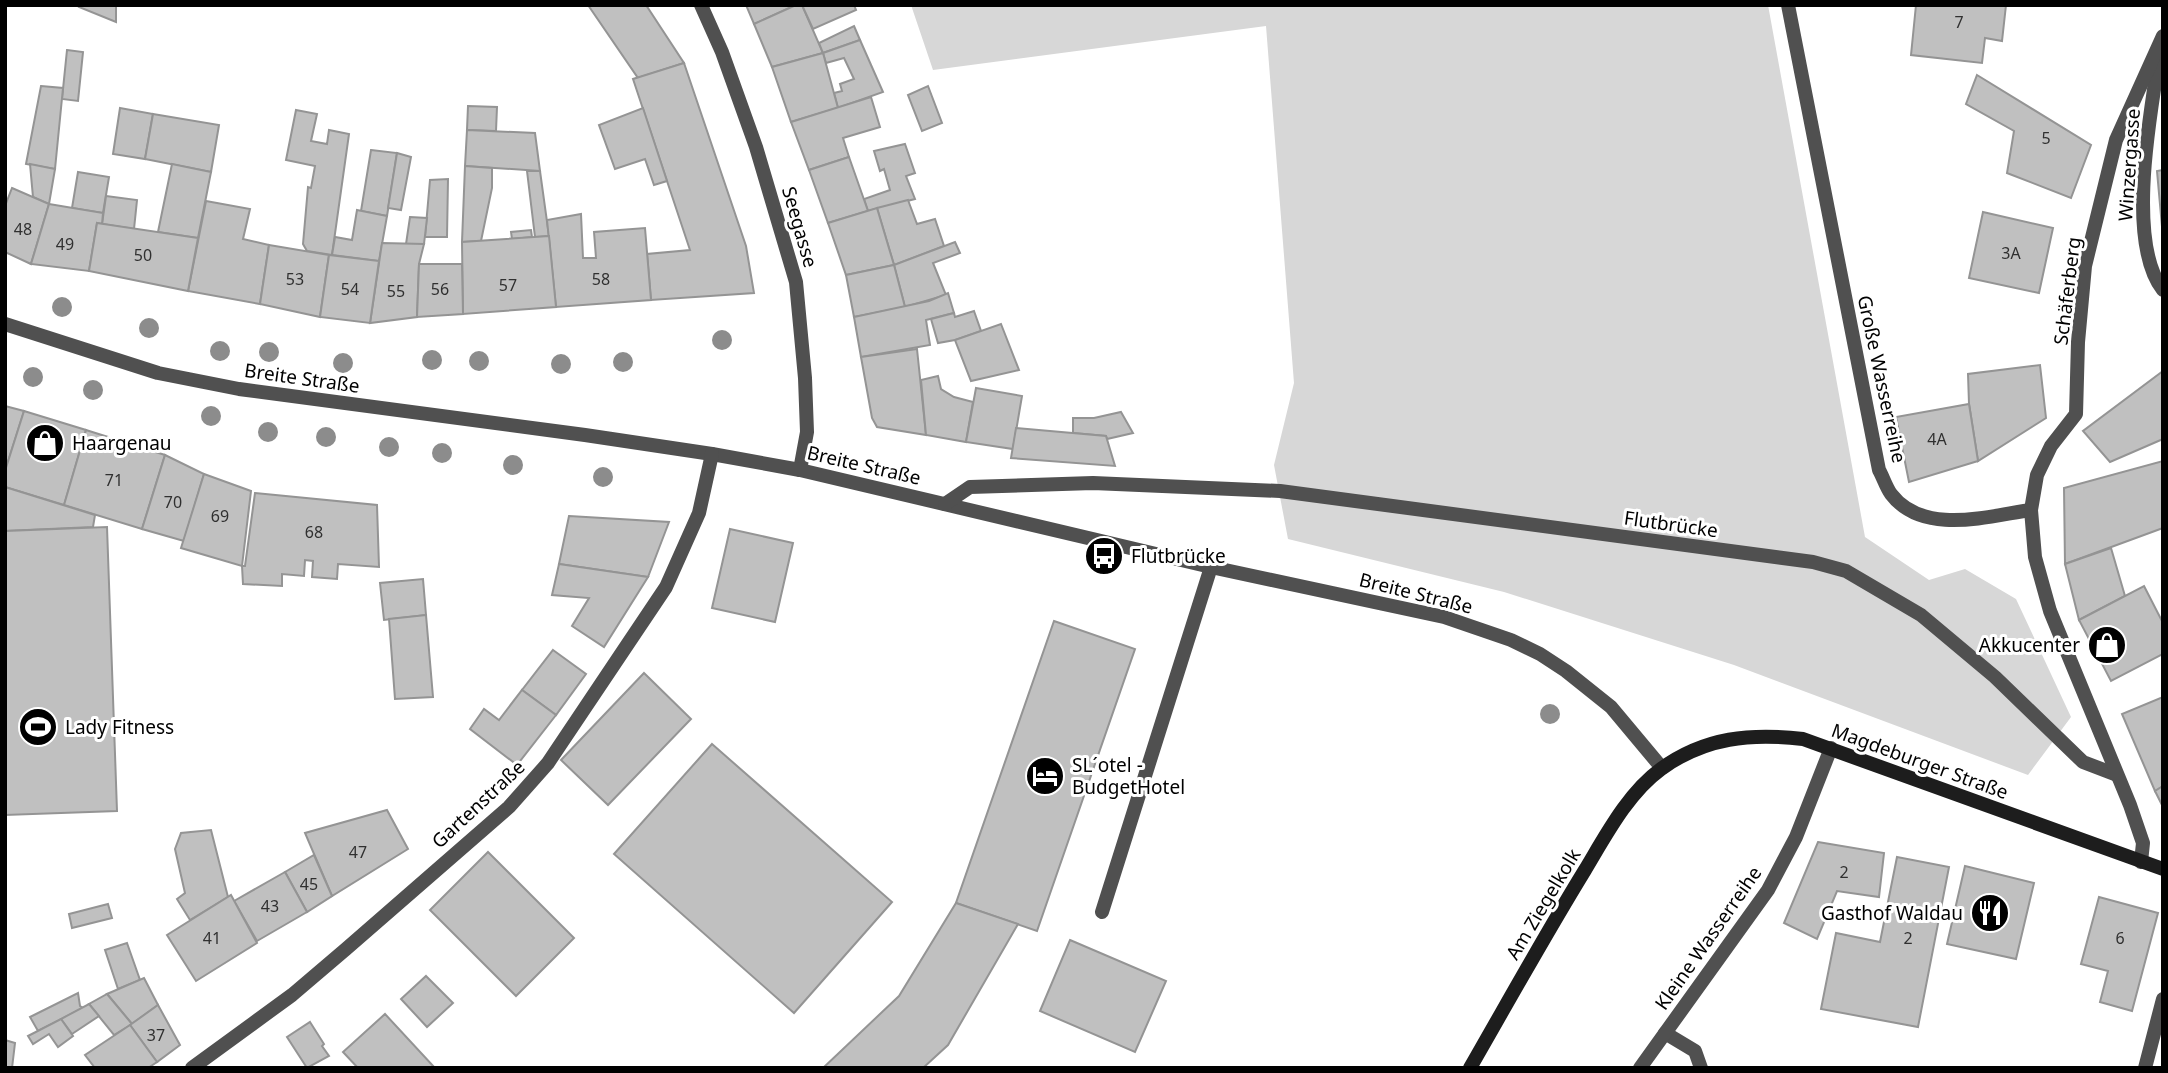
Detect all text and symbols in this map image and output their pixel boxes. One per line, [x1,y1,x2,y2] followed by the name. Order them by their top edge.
[1954,11,1964,33] house number: 7
[2112,108,2146,222] street label: Winzergasse
[2041,127,2051,149] house number: 5
[776,183,824,271] street label: Seegasse
[14,218,32,240] house number: 48
[56,233,74,255] house number: 49
[2047,235,2087,347] street label: Schäferberg
[2001,242,2021,264] house number: 3A
[134,244,152,266] house number: 50
[286,268,304,290] house number: 53
[592,268,610,290] house number: 58
[499,274,517,296] house number: 57
[341,278,359,300] house number: 54
[431,278,449,300] house number: 56
[387,280,405,302] house number: 55
[1852,293,1912,465] street label: Große Wasserreihe
[243,357,361,399] street label: Breite Straße
[24,422,66,464] shop icon: Haargenau
[1927,428,1947,450] house number: 4A
[72,430,172,456] place label: Haargenau
[805,439,923,491] street label: Breite Straße
[105,469,123,491] house number: 71
[164,491,182,513] house number: 70
[211,505,229,527] house number: 69
[1622,505,1720,543] street label: Flutbrücke
[305,521,323,543] house number: 68
[1083,535,1125,577] bus stop icon: Flutbrücke
[1131,543,1226,569] place label: Flutbrücke
[1357,566,1475,620] street label: Breite Straße
[2086,624,2128,666] shop icon: Akkucenter
[1979,632,2080,658] place label: Akkucenter
[17,706,59,748] sports icon: Lady Fitness
[65,714,174,740] place label: Lady Fitness
[1828,717,2012,805] street label: Magdeburger Straße
[1072,752,1185,800] place label: SL´otel - BudgetHotel
[426,754,530,854] street label: Gartenstraße
[1024,755,1066,797] hotel icon: SL´otel - BudgetHotel
[349,841,367,863] house number: 47
[1500,844,1586,964] street label: Am Ziegelkolk
[1649,861,1767,1015] street label: Kleine Wasserreihe
[1839,861,1849,883] house number: 2
[300,873,318,895] house number: 45
[1969,892,2011,934] restaurant icon: Gasthof Waldau
[261,895,279,917] house number: 43
[1821,900,1963,926] place label: Gasthof Waldau
[203,927,221,949] house number: 41
[1903,927,1913,949] house number: 2
[2115,927,2125,949] house number: 6
[147,1024,165,1046] house number: 37

